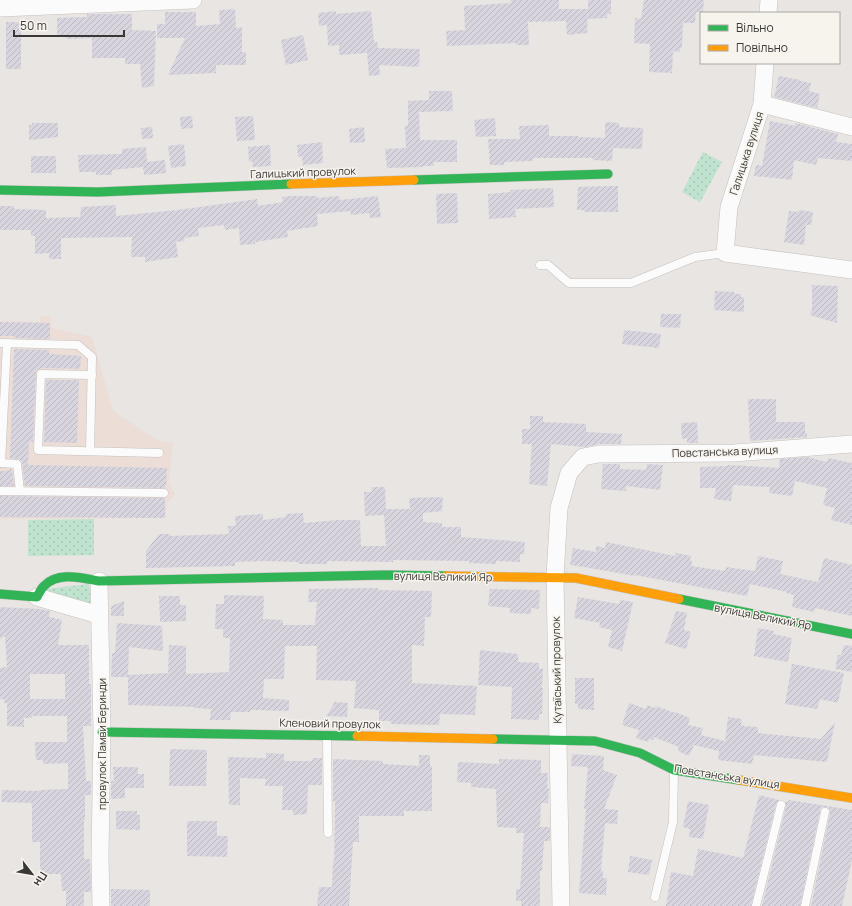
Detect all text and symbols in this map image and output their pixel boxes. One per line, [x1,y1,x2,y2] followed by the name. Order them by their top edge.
[14,12,124,38] scale bar
[700,12,840,64] legend
[20,17,47,34] text: 50 m
[736,19,774,36] text: Вільно
[736,39,788,56] text: Повільно
[725,109,767,197] street label: Галицька вулиця
[250,163,357,181] street label: Галицький провулок
[671,442,779,460] street label: Повстанська вулиця
[394,568,493,584] street label: вулиця Великий Яр
[713,599,813,633] street label: вулиця Великий Яр
[548,616,564,724] street label: Кутаїський провулок
[94,678,109,810] street label: провулок Памви Беринди
[279,715,381,731] street label: Кленовий провулок
[673,760,781,792] street label: Повстанська вулиця
[12,854,52,894] north arrow
[31,869,51,890] text: Пн

